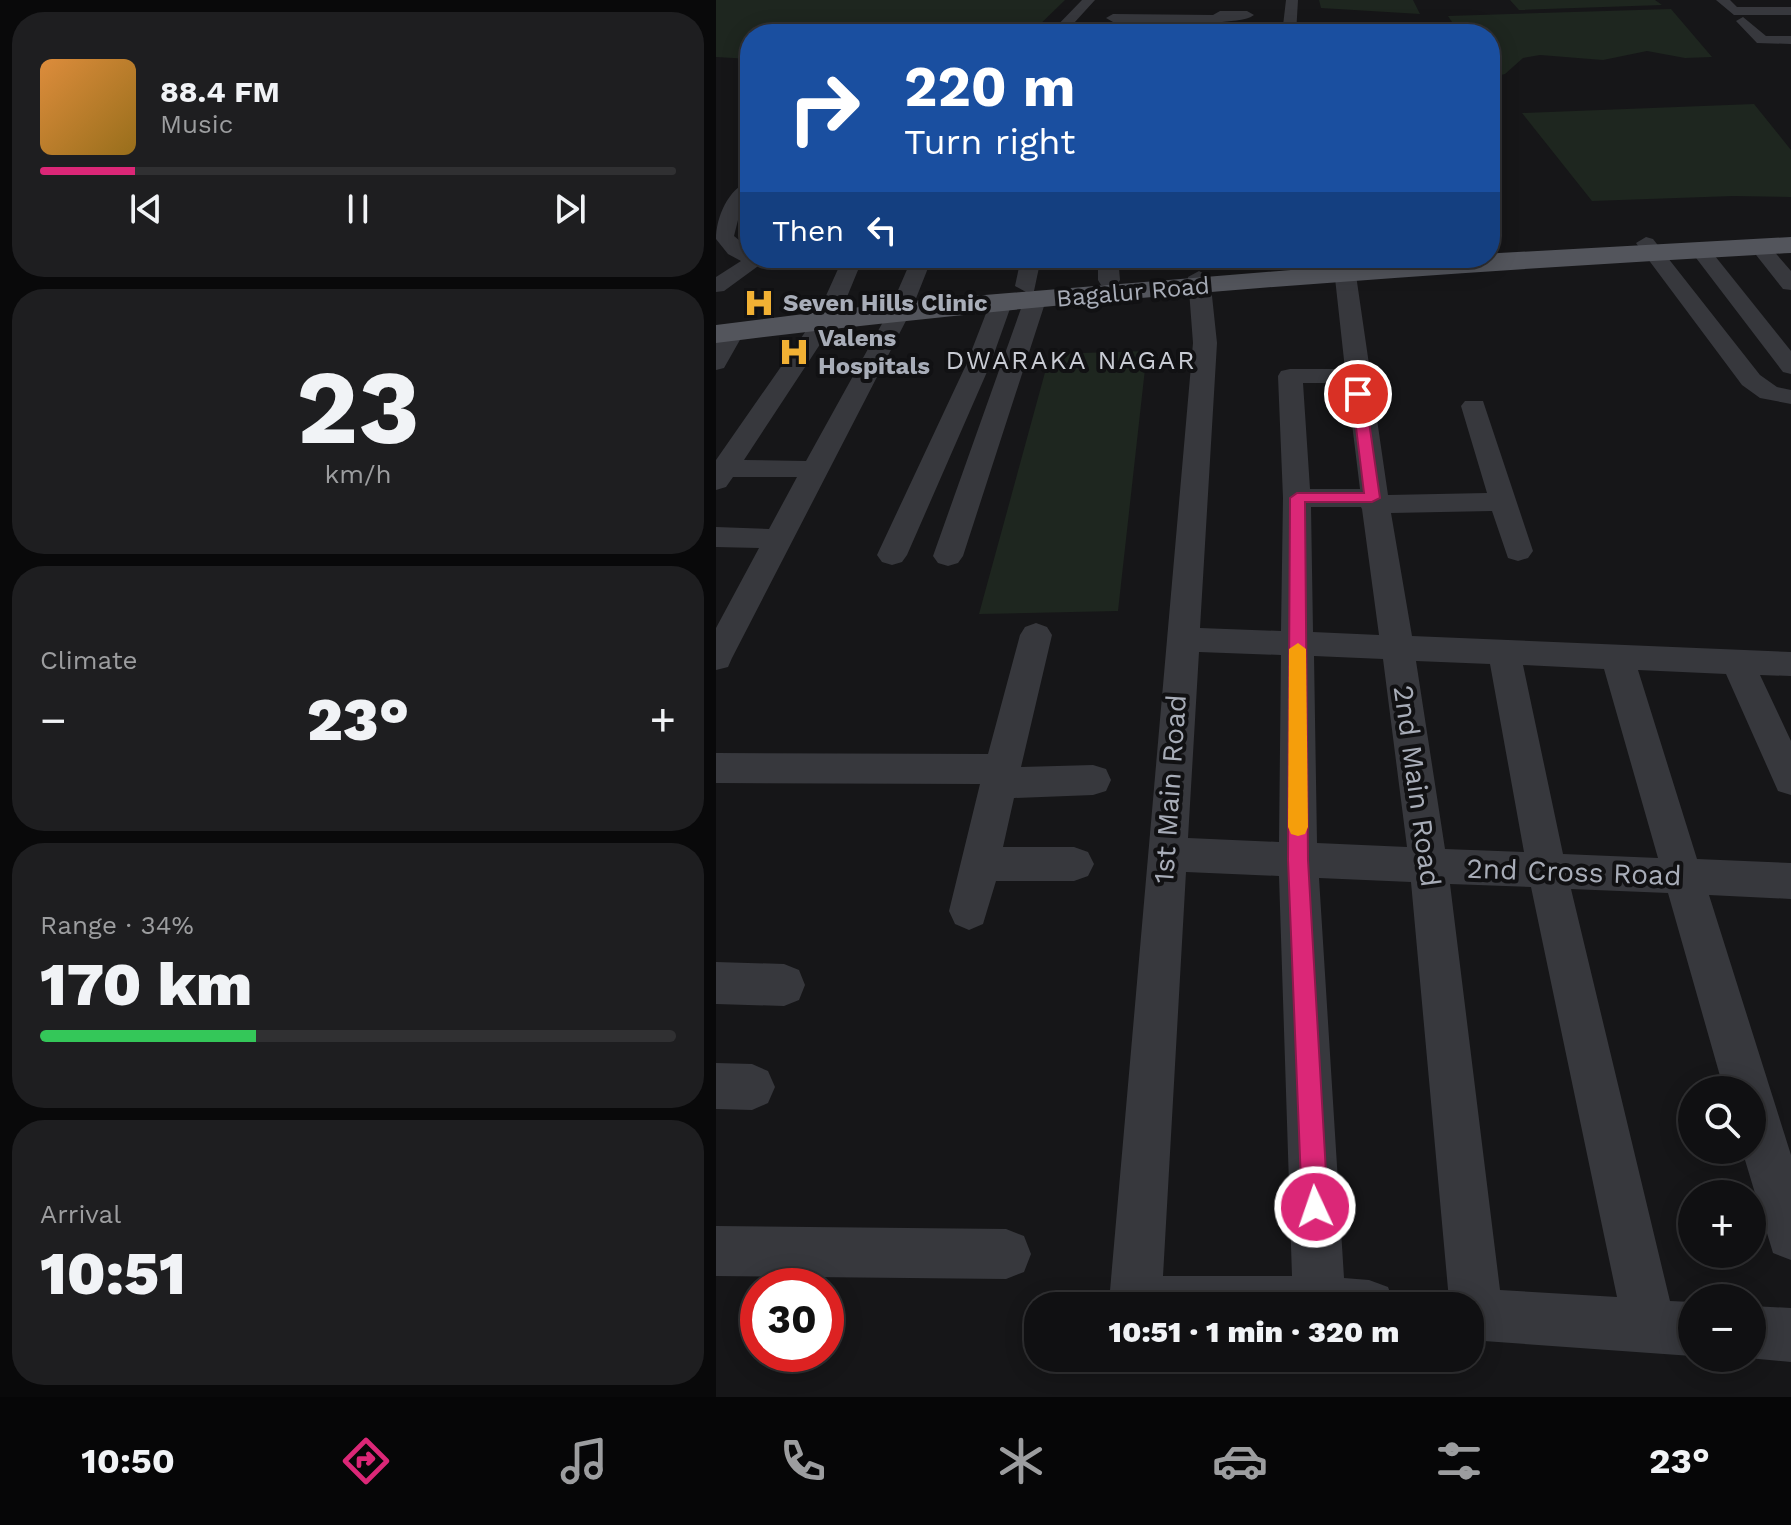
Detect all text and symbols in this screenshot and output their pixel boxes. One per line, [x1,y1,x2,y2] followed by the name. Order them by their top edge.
[904,54,1076,120] text: 220 m
[772,56,876,160] icon: right
[160,74,280,109] text: 88.4 FM
[160,109,233,139] text: Music
[904,121,1075,163] text: Turn right
[124,187,168,231] icon: previous
[336,187,380,231] icon: pause
[548,187,592,231] icon: next
[860,208,904,252] icon: left
[772,213,844,248] text: Then
[1055,271,1211,313] street label: Bagalur Road
[742,286,776,320] hospital icon: Seven Hills Clinic
[783,289,988,317] place label: Seven Hills Clinic
[818,324,930,380] place label: Valens Hospitals
[777,335,811,369] hospital icon: Valens Hospitals
[945,345,1197,375] district label: DWARAKA NAGAR
[296,346,420,468] text: 23
[1324,360,1392,428] pin
[1336,372,1380,416] icon: arrive
[325,459,391,489] text: km/h
[40,645,138,675] text: Climate
[1387,683,1447,889] street label: 2nd Main Road
[307,684,409,755] text: 23°
[1147,693,1193,885] street label: 1st Main Road
[40,694,67,746] text: −
[649,694,676,746] text: +
[1466,852,1682,892] street label: 2nd Cross Road
[40,910,194,940] text: Range · 34%
[40,949,252,1020] text: 170 km
[1678,1076,1766,1372] map controls
[1678,1076,1766,1164] button: search
[1273,1165,1357,1249] position arrow
[1678,1180,1766,1268] button: +
[40,1199,121,1229] text: Arrival
[40,1238,186,1309] text: 10:51
[740,1268,844,1372] speed limit sign: 30
[1678,1284,1766,1372] button: −
[1109,1314,1399,1349] text: 10:51 · 1 min · 320 m
[338,1433,394,1489] icon: directions
[556,1433,612,1489] icon: music
[775,1433,831,1489] icon: phone
[993,1433,1049,1489] icon: climate
[1212,1433,1268,1489] icon: car
[1431,1433,1487,1489] icon: filters
[81,1440,175,1482] text: 10:50
[1649,1440,1710,1482] text: 23°

